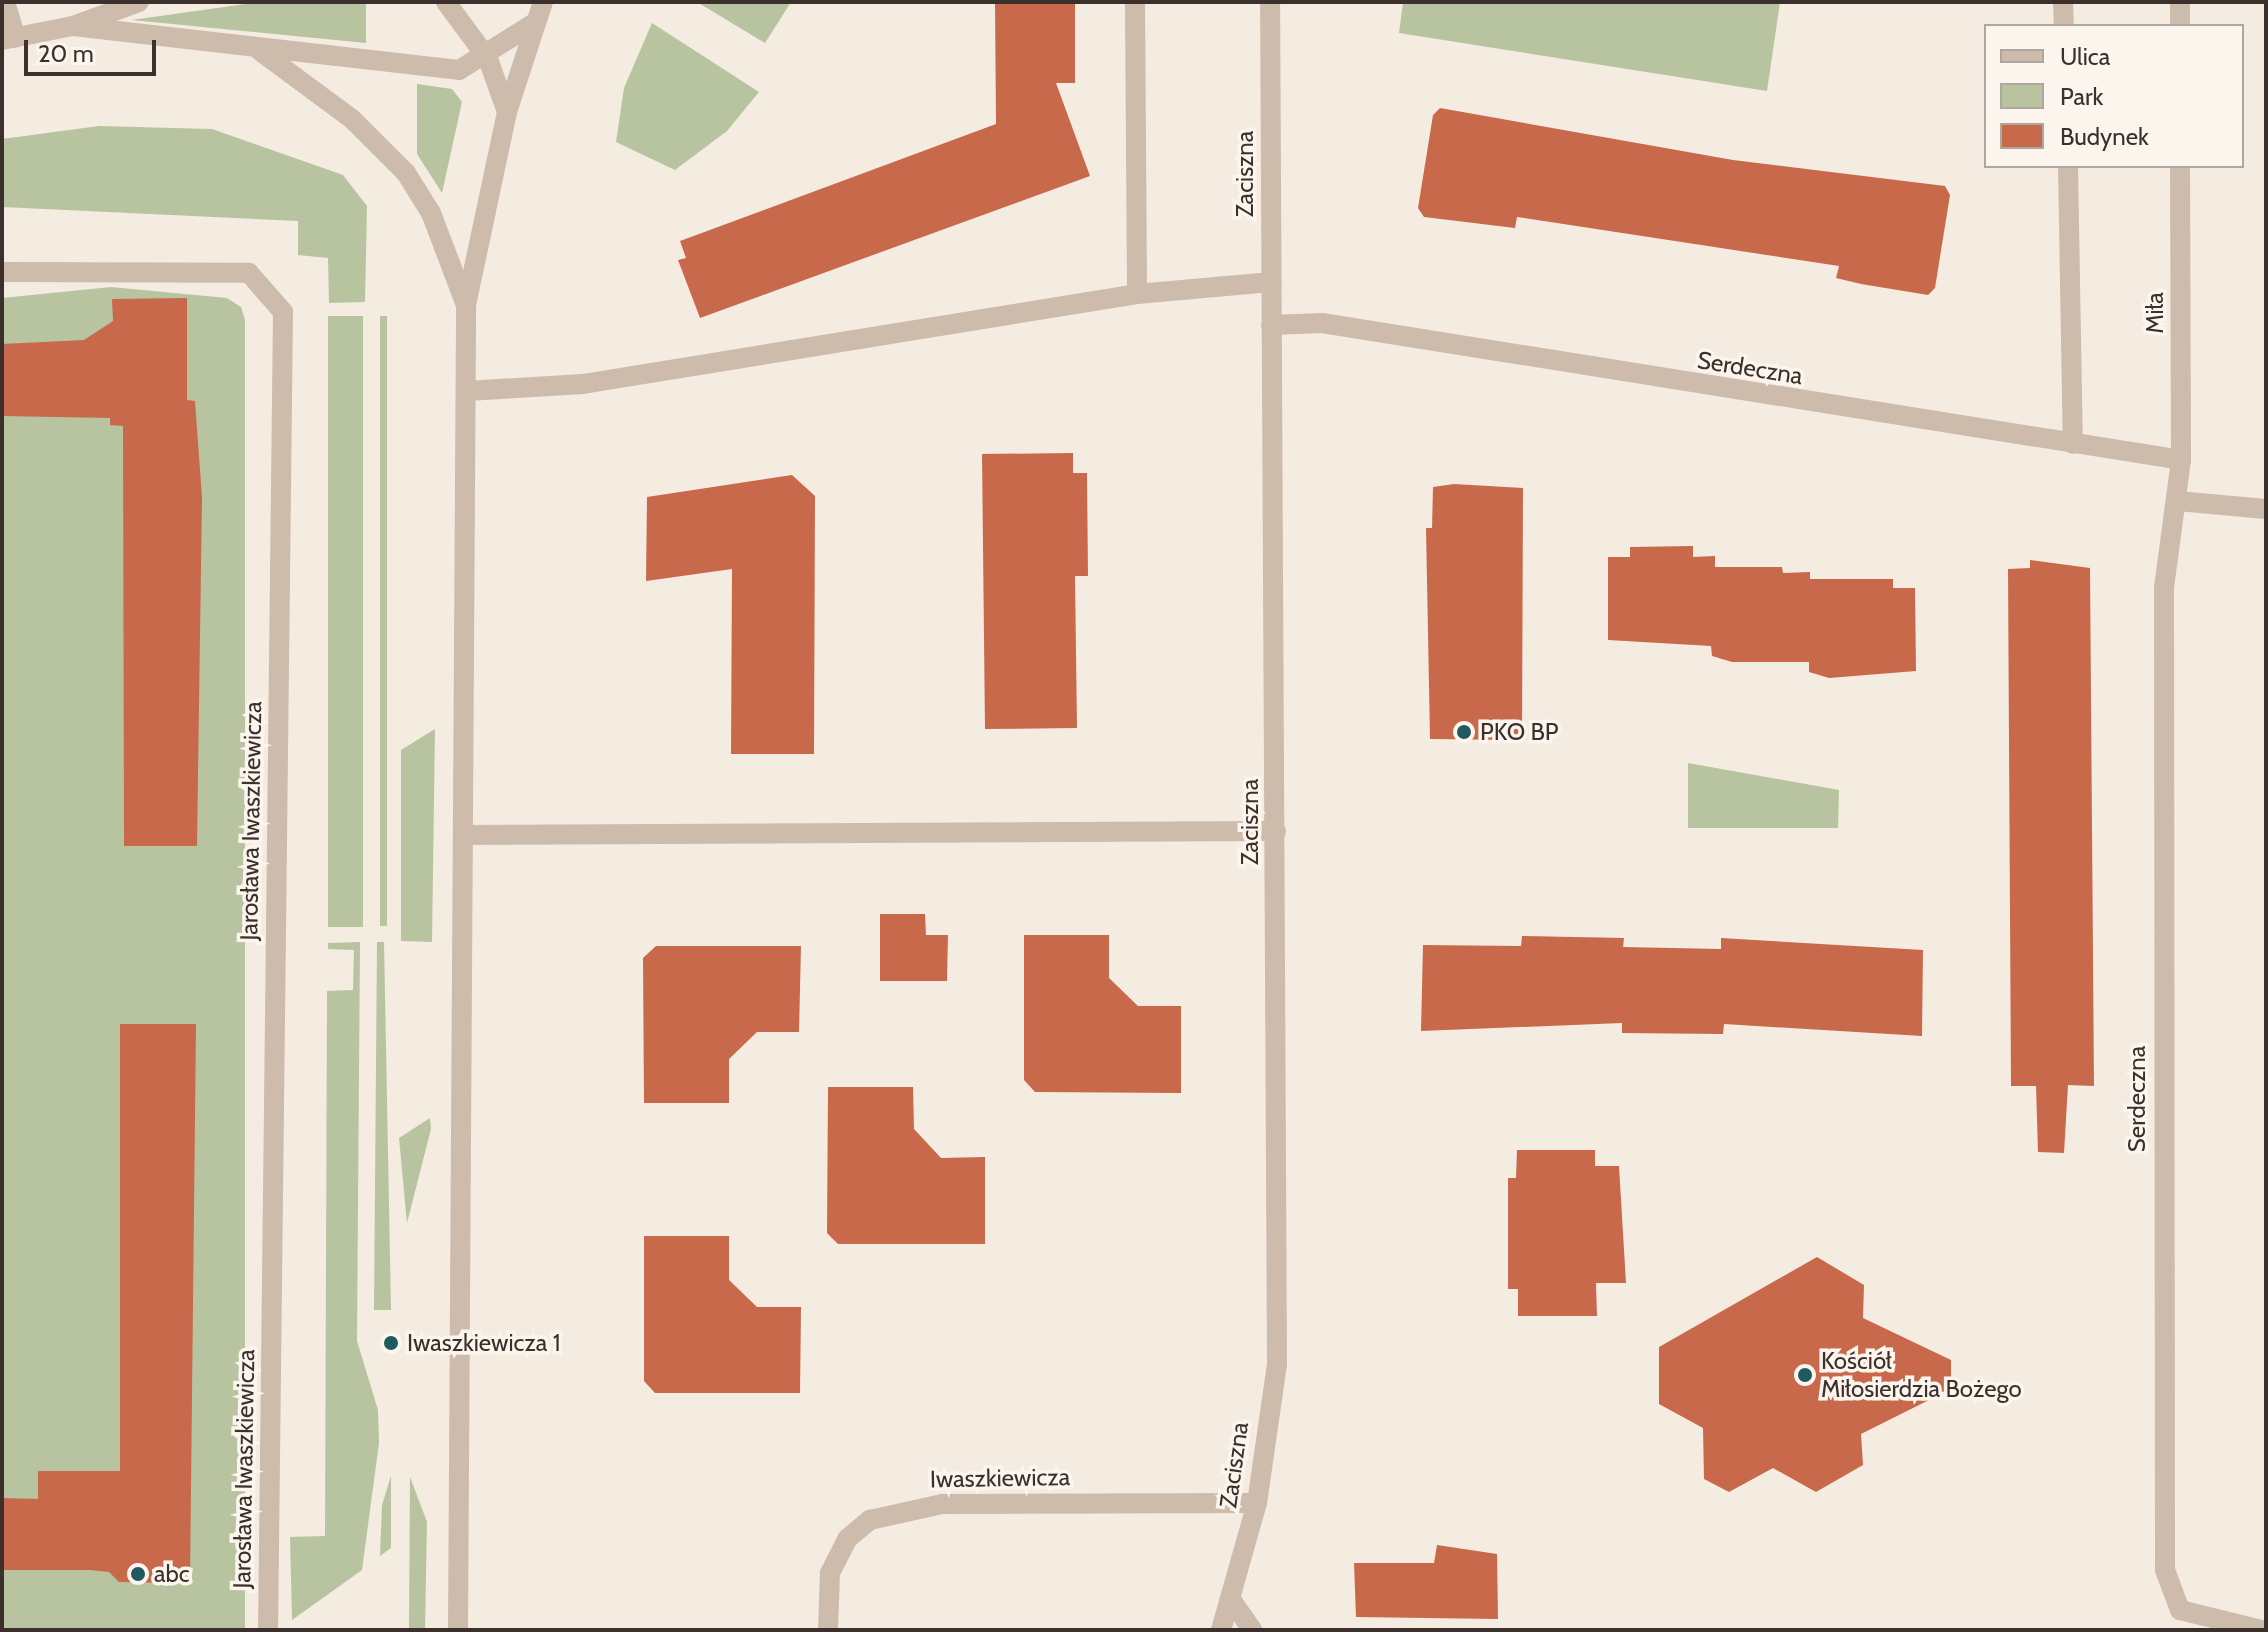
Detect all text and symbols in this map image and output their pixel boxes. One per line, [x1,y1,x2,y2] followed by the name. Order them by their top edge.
[28,24,160,74] scale bar
[1984,24,2244,168] legend
[38,39,94,68] text: 20 m
[2060,42,2110,71] text: Ulica
[2060,82,2103,111] text: Park
[2060,122,2149,151] text: Budynek
[1231,131,1259,217] street label: Zaciszna
[2141,292,2169,334] street label: Miła
[1695,345,1805,391] street label: Serdeczna
[235,701,267,941] street label: Jarosława Iwaszkiewicza
[1480,718,1559,746] place label: PKO BP
[1455,723,1473,741] marker: PKO BP
[1236,779,1264,865] street label: Zaciszna
[2123,1046,2151,1152] street label: Serdeczna
[407,1329,561,1357] place label: Iwaszkiewicza 1
[382,1334,400,1352] marker: Iwaszkiewicza 1
[1821,1347,2022,1403] place label: Kościół Miłosierdzia Bożego
[228,1349,260,1589] street label: Jarosława Iwaszkiewicza
[1796,1366,1814,1384] marker: Kościół Miłosierdzia Bożego
[1214,1420,1254,1510] street label: Zaciszna
[930,1462,1070,1494] street label: Iwaszkiewicza
[154,1560,190,1588] place label: abc
[129,1565,147,1583] marker: abc

